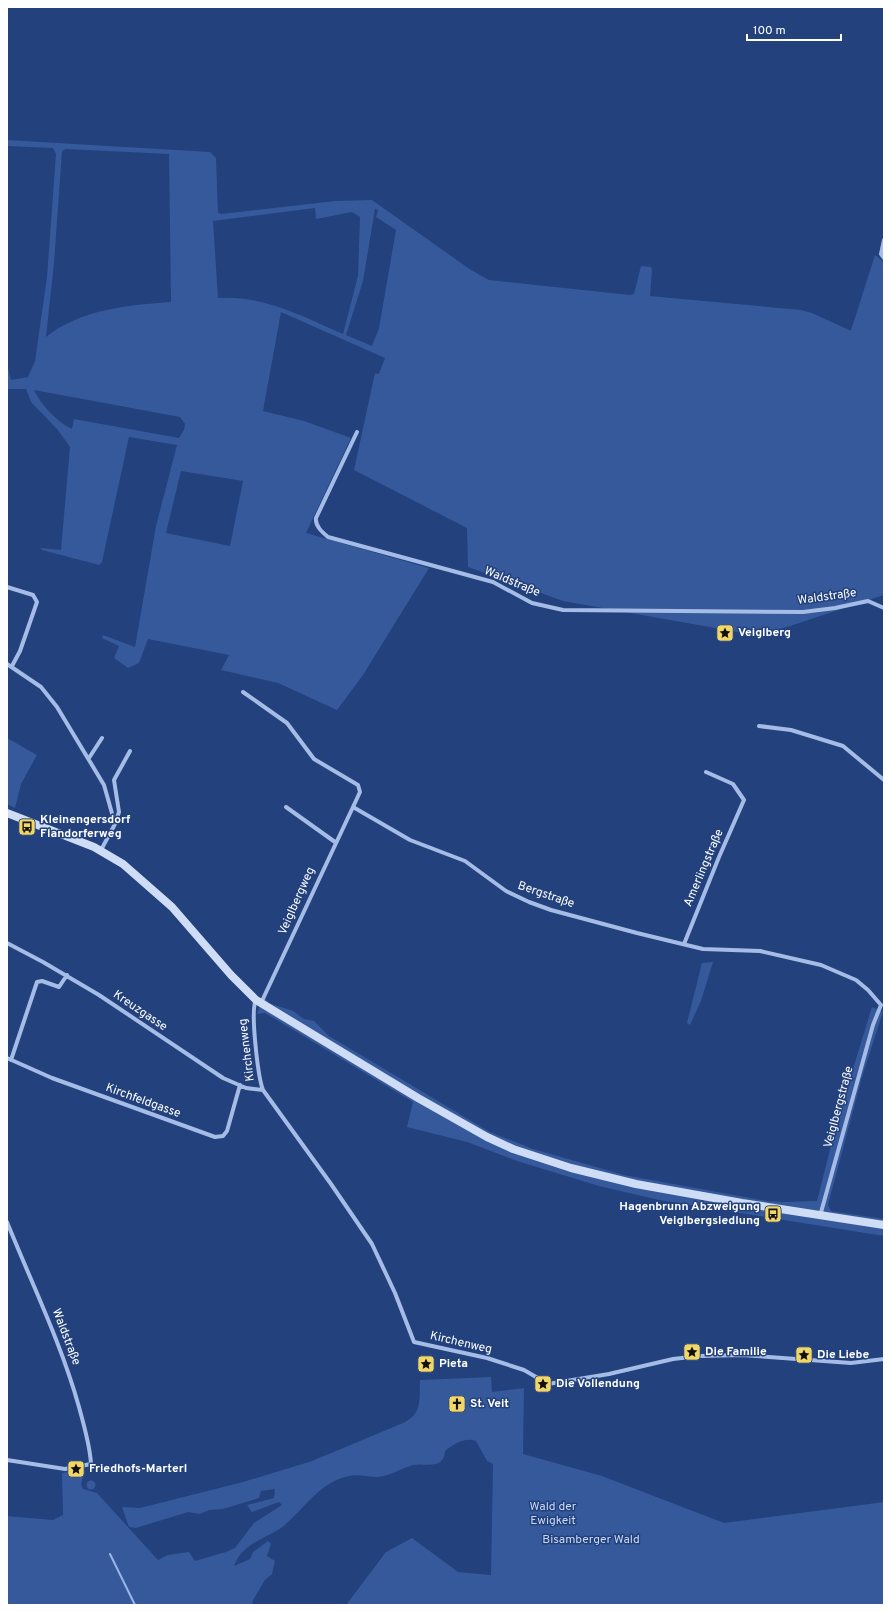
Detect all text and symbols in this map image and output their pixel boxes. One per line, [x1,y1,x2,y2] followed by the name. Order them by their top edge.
[747,16,841,42] scale bar
[753,23,786,39] text: 100 m
[482,563,542,601] street label: Waldstraße
[796,585,858,609] street label: Waldstraße
[715,623,735,643] place icon: Veiglberg
[738,625,791,641] place label: Veiglberg
[40,812,131,842] place label: Kleinengersdorf Flandorferweg
[17,817,37,837] bus stop icon: Kleinengersdorf Flandorferweg
[680,827,728,909] street label: Amerlingstraße
[275,865,319,937] street label: Veiglbergweg
[515,878,577,912] street label: Bergstraße
[110,987,170,1035] street label: Kreuzgasse
[235,1018,259,1082] street label: Kirchenweg
[820,1064,858,1150] street label: Veiglbergstraße
[103,1080,183,1122] street label: Kirchfeldgasse
[619,1199,760,1229] place label: Hagenbrunn Abzweigung Veiglbergsiedlung
[763,1204,783,1224] bus stop icon: Hagenbrunn Abzweigung Veiglbergsiedlung
[48,1306,84,1368] street label: Waldstraße
[428,1328,494,1358] street label: Kirchenweg
[682,1342,702,1362] place icon: Die Familie
[705,1344,767,1360] place label: Die Familie
[794,1345,814,1365] place icon: Die Liebe
[817,1347,869,1363] place label: Die Liebe
[416,1354,436,1374] place icon: Pieta
[439,1356,468,1372] place label: Pieta
[533,1374,553,1394] place icon: Die Vollendung
[556,1376,640,1392] place label: Die Vollendung
[447,1394,467,1414] church icon: St. Veit
[470,1396,509,1412] place label: St. Veit
[66,1459,86,1479] place icon: Friedhofs-Marterl
[89,1461,187,1477] place label: Friedhofs-Marterl
[530,1499,577,1529] park label: Wald der Ewigkeit
[542,1532,640,1548] park label: Bisamberger Wald

